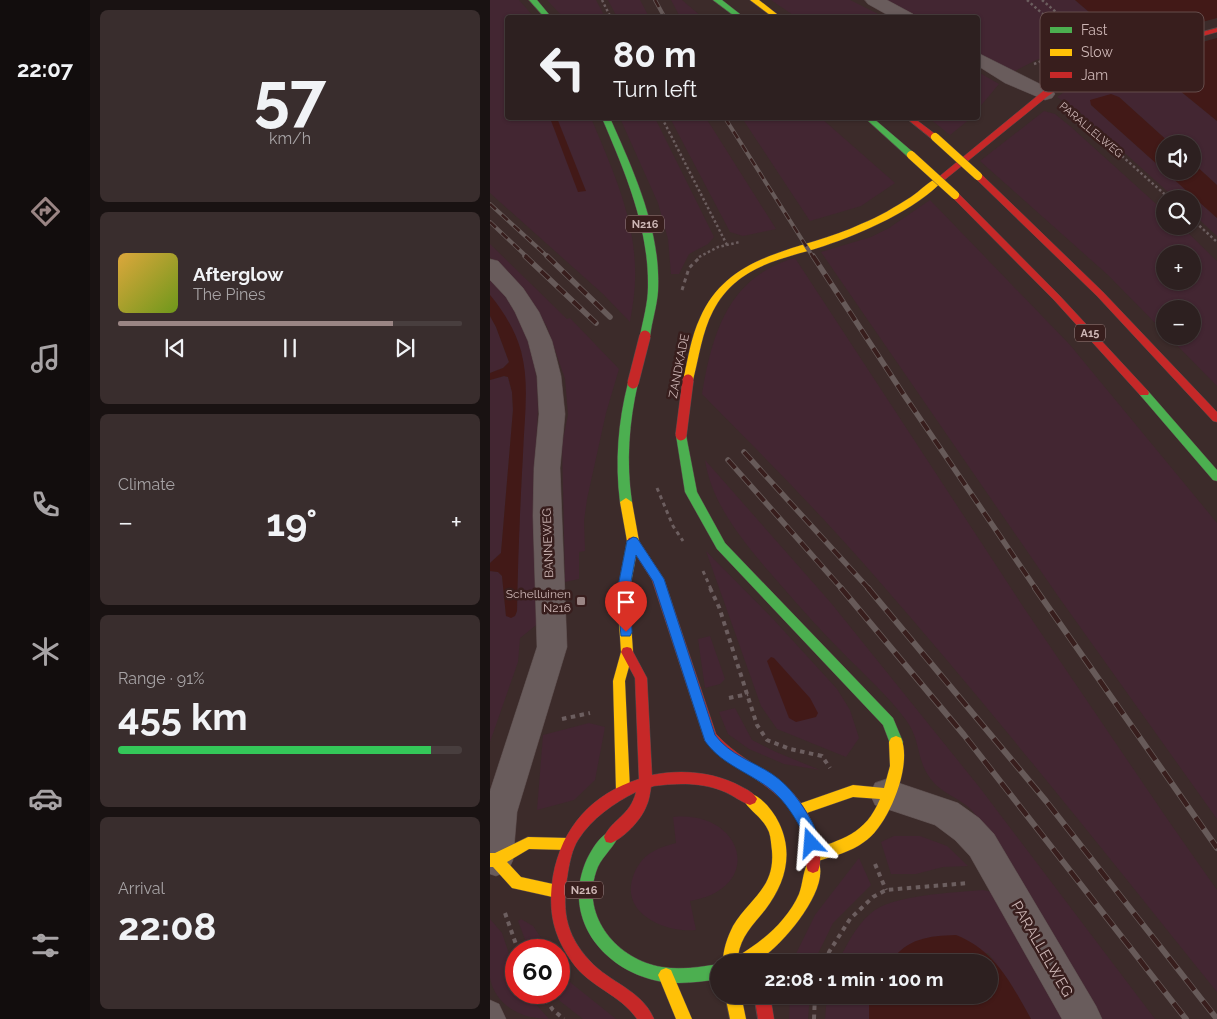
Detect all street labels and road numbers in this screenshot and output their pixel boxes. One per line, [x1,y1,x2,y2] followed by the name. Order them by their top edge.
[1057,100,1126,160] street label: PARALLELWEG
[626,215,664,232] road number: N216
[1075,324,1105,342] road number: A15
[666,333,692,399] street label: ZANDKADE
[540,508,556,578] street label: BANNEWEG
[565,882,603,898] road number: N216
[1007,898,1077,1000] street label: PARALLELWEG

